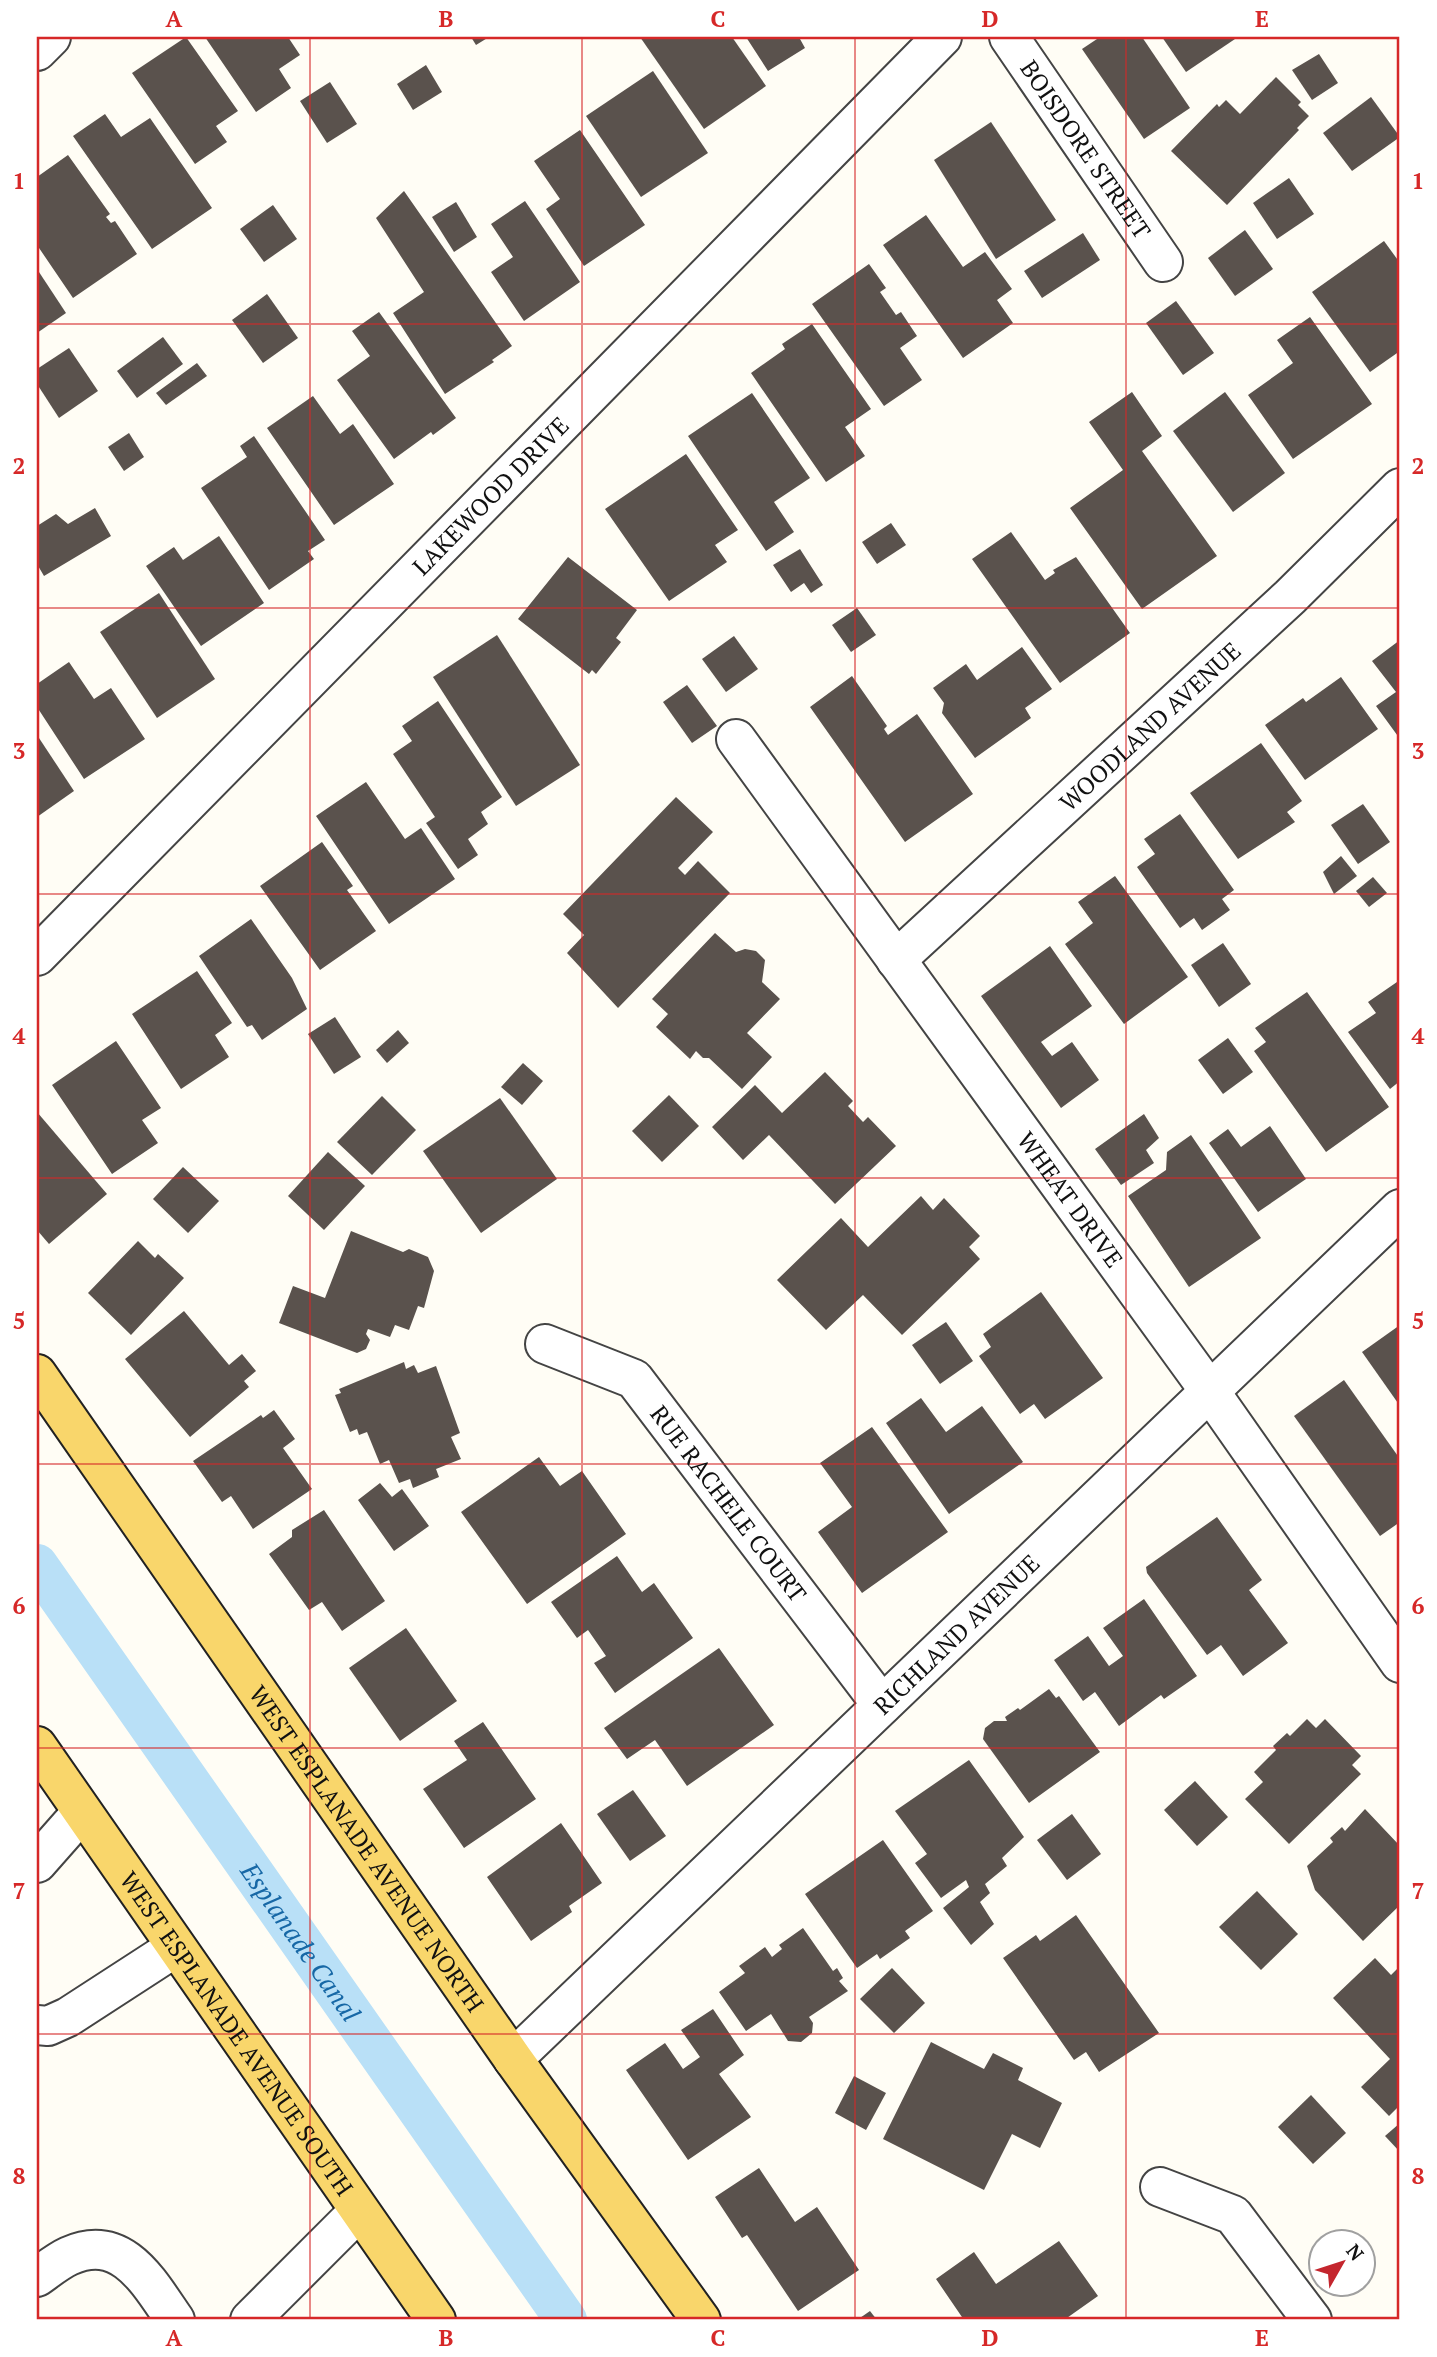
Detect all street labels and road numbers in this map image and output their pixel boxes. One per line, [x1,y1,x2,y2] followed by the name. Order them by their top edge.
[1013,54,1158,245] street label: BOISDORE STREET
[405,410,575,582] street label: LAKEWOOD DRIVE
[1052,635,1247,818] street label: WOODLAND AVENUE
[1010,1125,1130,1274] street label: WHEAT DRIVE
[643,1399,814,1608] street label: RUE RACHELE COURT
[866,1547,1046,1721] street label: RICHLAND AVENUE
[242,1679,491,2018] street label: WEST ESPLANADE AVENUE NORTH
[113,1865,361,2202] street label: WEST ESPLANADE AVENUE SOUTH

